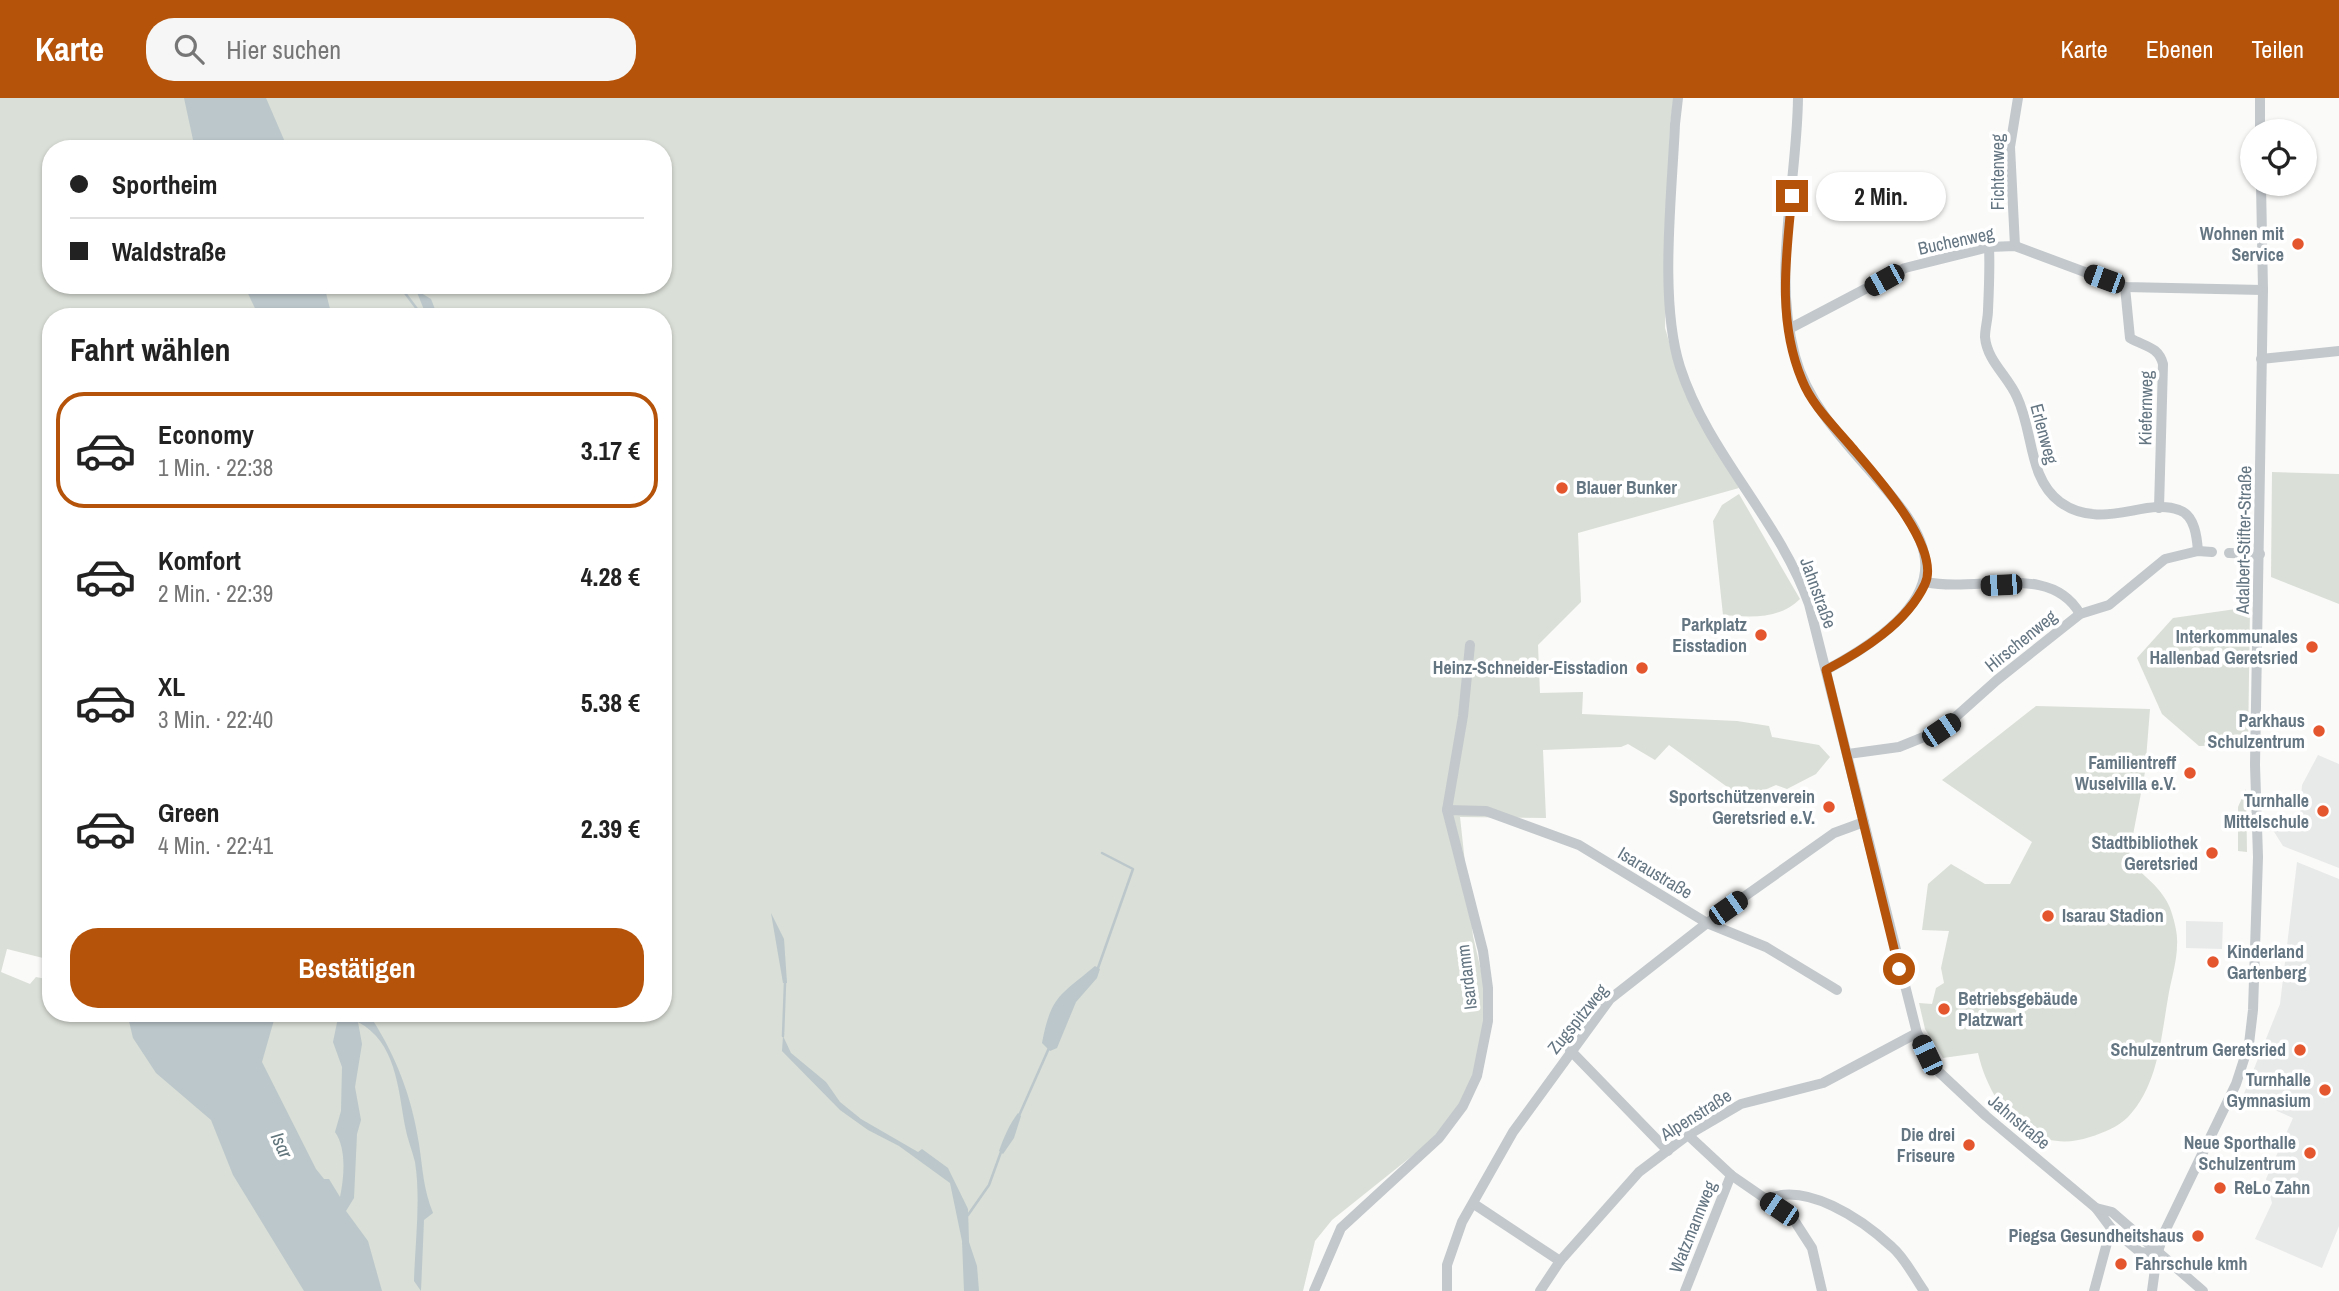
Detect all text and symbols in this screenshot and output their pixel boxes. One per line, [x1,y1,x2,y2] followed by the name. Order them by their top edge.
[146,18,636,81] search box
[35,27,104,71] text: Karte
[170,30,208,68] icon: search
[226,32,341,67] text: Hier suchen
[2061,33,2108,65] text: Karte
[2146,33,2213,65] text: Ebenen
[2251,33,2304,65] text: Teilen
[2240,119,2317,196] map controls
[2240,119,2317,196] button: locate
[1985,133,2010,210] street label: Fichtenweg
[112,167,217,202] text: Sportheim
[1816,172,1946,220] callout: 2 Min.
[1776,180,1808,212] route end
[1854,181,1908,212] text: 2 Min.
[1916,220,1997,261] street label: Buchenweg
[2200,221,2284,267] place label: Wohnen mit Service
[112,234,226,269] text: Waldstraße
[2290,236,2306,252] marker: Wohnen mit Service
[1861,261,1908,299] car
[2081,262,2128,296] car
[70,328,231,371] text: Fahrt wählen
[2132,370,2159,446] street label: Kiefernweg
[2024,401,2065,468] street label: Erlenweg
[158,417,254,452] text: Economy
[74,419,137,482] icon: car
[581,433,640,468] text: 3.17 €
[158,452,273,483] text: 1 Min. · 22:38
[2230,466,2257,615] street label: Adalbert-Stifter-Straße
[1576,475,1677,500] place label: Blauer Bunker
[1554,480,1570,496] marker: Blauer Bunker
[158,543,241,578] text: Komfort
[74,545,137,608] icon: car
[1794,554,1843,632] street label: Jahnstraße
[581,559,640,594] text: 4.28 €
[1980,573,2023,597] car
[158,578,273,609] text: 2 Min. · 22:39
[1979,603,2063,677] street label: Hirschenweg
[1672,612,1748,658] place label: Parkplatz Eisstadion
[2150,624,2298,670] place label: Interkommunales Hallenbad Geretsried
[1753,627,1769,643] marker: Parkplatz Eisstadion
[2304,639,2320,655] marker: Interkommunales Hallenbad Geretsried
[1433,655,1628,680] place label: Heinz-Schneider-Eisstadion
[1634,660,1650,676] marker: Heinz-Schneider-Eisstadion
[158,669,185,704] text: XL
[74,671,137,734] icon: car
[581,685,640,720] text: 5.38 €
[158,704,273,735] text: 3 Min. · 22:40
[2207,708,2305,754] place label: Parkhaus Schulzentrum
[1918,710,1965,750] car
[2311,723,2327,739] marker: Parkhaus Schulzentrum
[2075,750,2176,796] place label: Familientreff Wuselvilla e.V.
[2182,765,2198,781] marker: Familientreff Wuselvilla e.V.
[1669,784,1815,830] place label: Sportschützenverein Geretsried e.V.
[2224,788,2309,834] place label: Turnhalle Mittelschule
[158,795,220,830] text: Green
[74,797,137,860] icon: car
[1821,799,1837,815] marker: Sportschützenverein Geretsried e.V.
[2315,803,2331,819] marker: Turnhalle Mittelschule
[581,811,640,846] text: 2.39 €
[158,830,273,861] text: 4 Min. · 22:41
[2091,830,2199,876] place label: Stadtbibliothek Geretsried
[1613,841,1697,905] street label: Isaraustraße
[2204,845,2220,861] marker: Stadtbibliothek Geretsried
[1705,887,1752,929] car
[2062,903,2164,928] place label: Isarau Stadion
[2040,908,2056,924] marker: Isarau Stadion
[70,928,644,1008] button: Bestätigen
[2227,939,2307,985] place label: Kinderland Gartenberg
[1450,943,1483,1011] street label: Isardamm
[1883,953,1915,985] route start
[2205,954,2221,970] marker: Kinderland Gartenberg
[1542,978,1614,1059] street label: Zugspitzweg
[1958,986,2078,1032] place label: Betriebsgebäude Platzwart
[1936,1001,1952,1017] marker: Betriebsgebäude Platzwart
[1909,1032,1946,1078] car
[2110,1037,2286,1062] place label: Schulzentrum Geretsried
[2292,1042,2308,1058] marker: Schulzentrum Geretsried
[2227,1067,2311,1113] place label: Turnhalle Gymnasium
[2317,1082,2333,1098] marker: Turnhalle Gymnasium
[1655,1083,1736,1147] street label: Alpenstraße
[1983,1088,2056,1155] street label: Jahnstraße
[1897,1122,1955,1168] place label: Die drei Friseure
[265,1128,300,1163] water label: Isar
[2184,1130,2296,1176] place label: Neue Sporthalle Schulzentrum
[1961,1137,1977,1153] marker: Die drei Friseure
[2302,1145,2318,1161] marker: Neue Sporthalle Schulzentrum
[2234,1175,2310,1200] place label: ReLo Zahn
[1663,1176,1723,1276] street label: Watzmannweg
[2212,1180,2228,1196] marker: ReLo Zahn
[1756,1189,1803,1229] car
[2008,1223,2184,1248] place label: Piegsa Gesundheitshaus
[2190,1228,2206,1244] marker: Piegsa Gesundheitshaus
[2135,1251,2247,1276] place label: Fahrschule kmh
[2113,1256,2129,1272] marker: Fahrschule kmh

